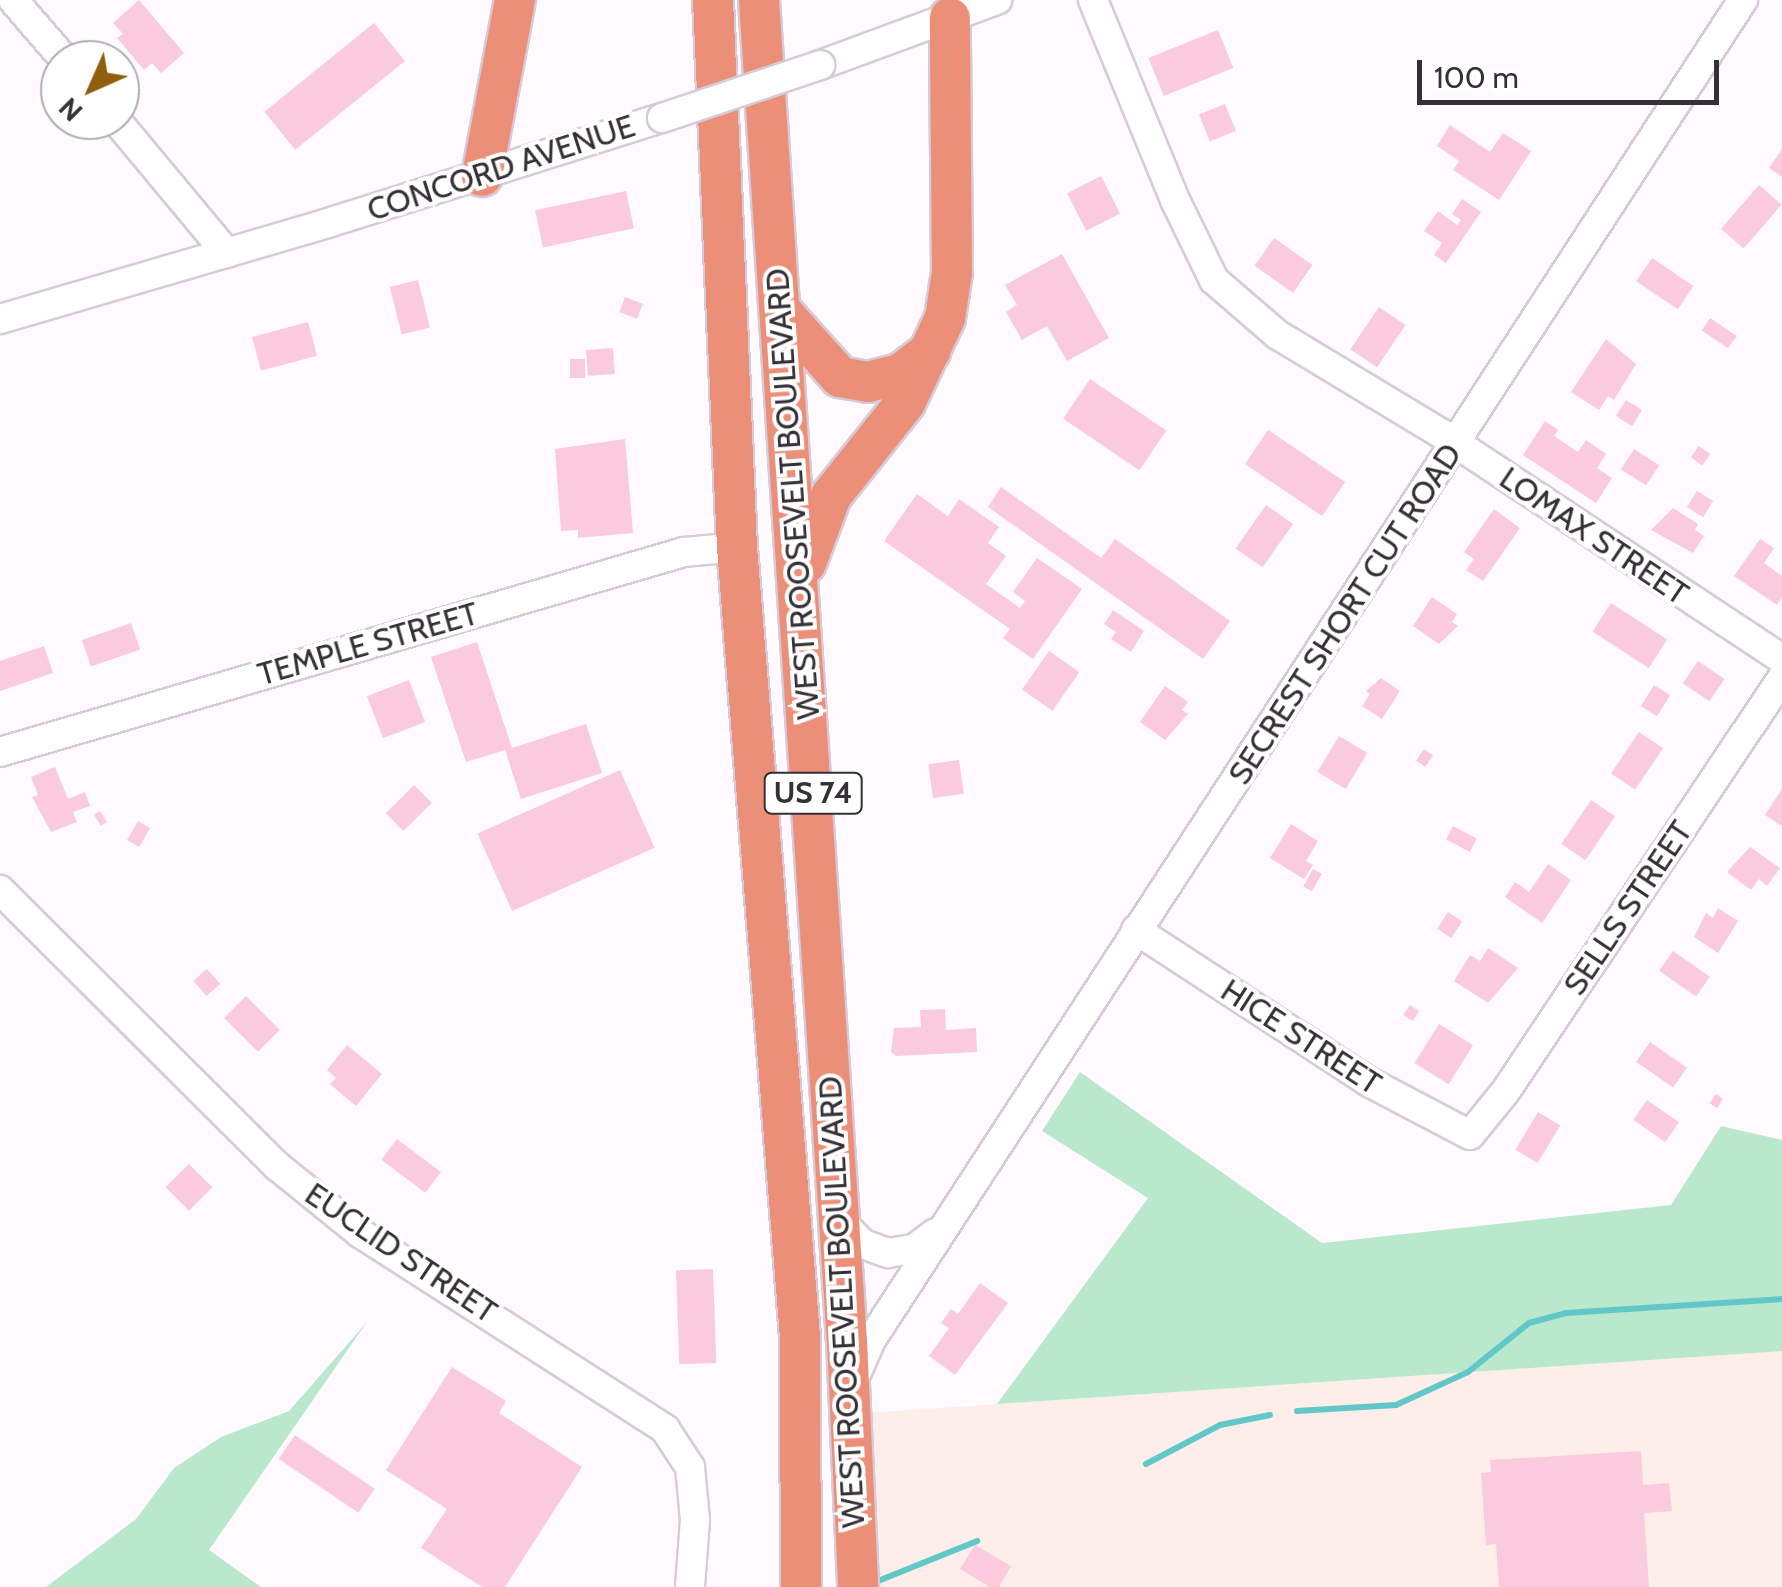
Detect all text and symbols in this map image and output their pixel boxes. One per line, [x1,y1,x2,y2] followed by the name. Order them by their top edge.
[40,40,140,140] north arrow
[1422,40,1724,102] scale bar
[1434,59,1519,96] text: 100 m
[51,91,89,129] text: N
[362,107,640,229] street label: CONCORD AVENUE
[758,267,828,721] street label: WEST ROOSEVELT BOULEVARD
[1220,436,1470,792] street label: SECREST SHORT CUT ROAD
[1492,459,1696,613] street label: LOMAX STREET
[253,594,483,694] street label: TEMPLE STREET
[763,768,863,818] road number: US 74
[1556,814,1700,1002] street label: SELLS STREET
[1214,971,1388,1103] street label: HICE STREET
[811,1075,873,1529] street label: WEST ROOSEVELT BOULEVARD
[298,1175,504,1331] street label: EUCLID STREET

